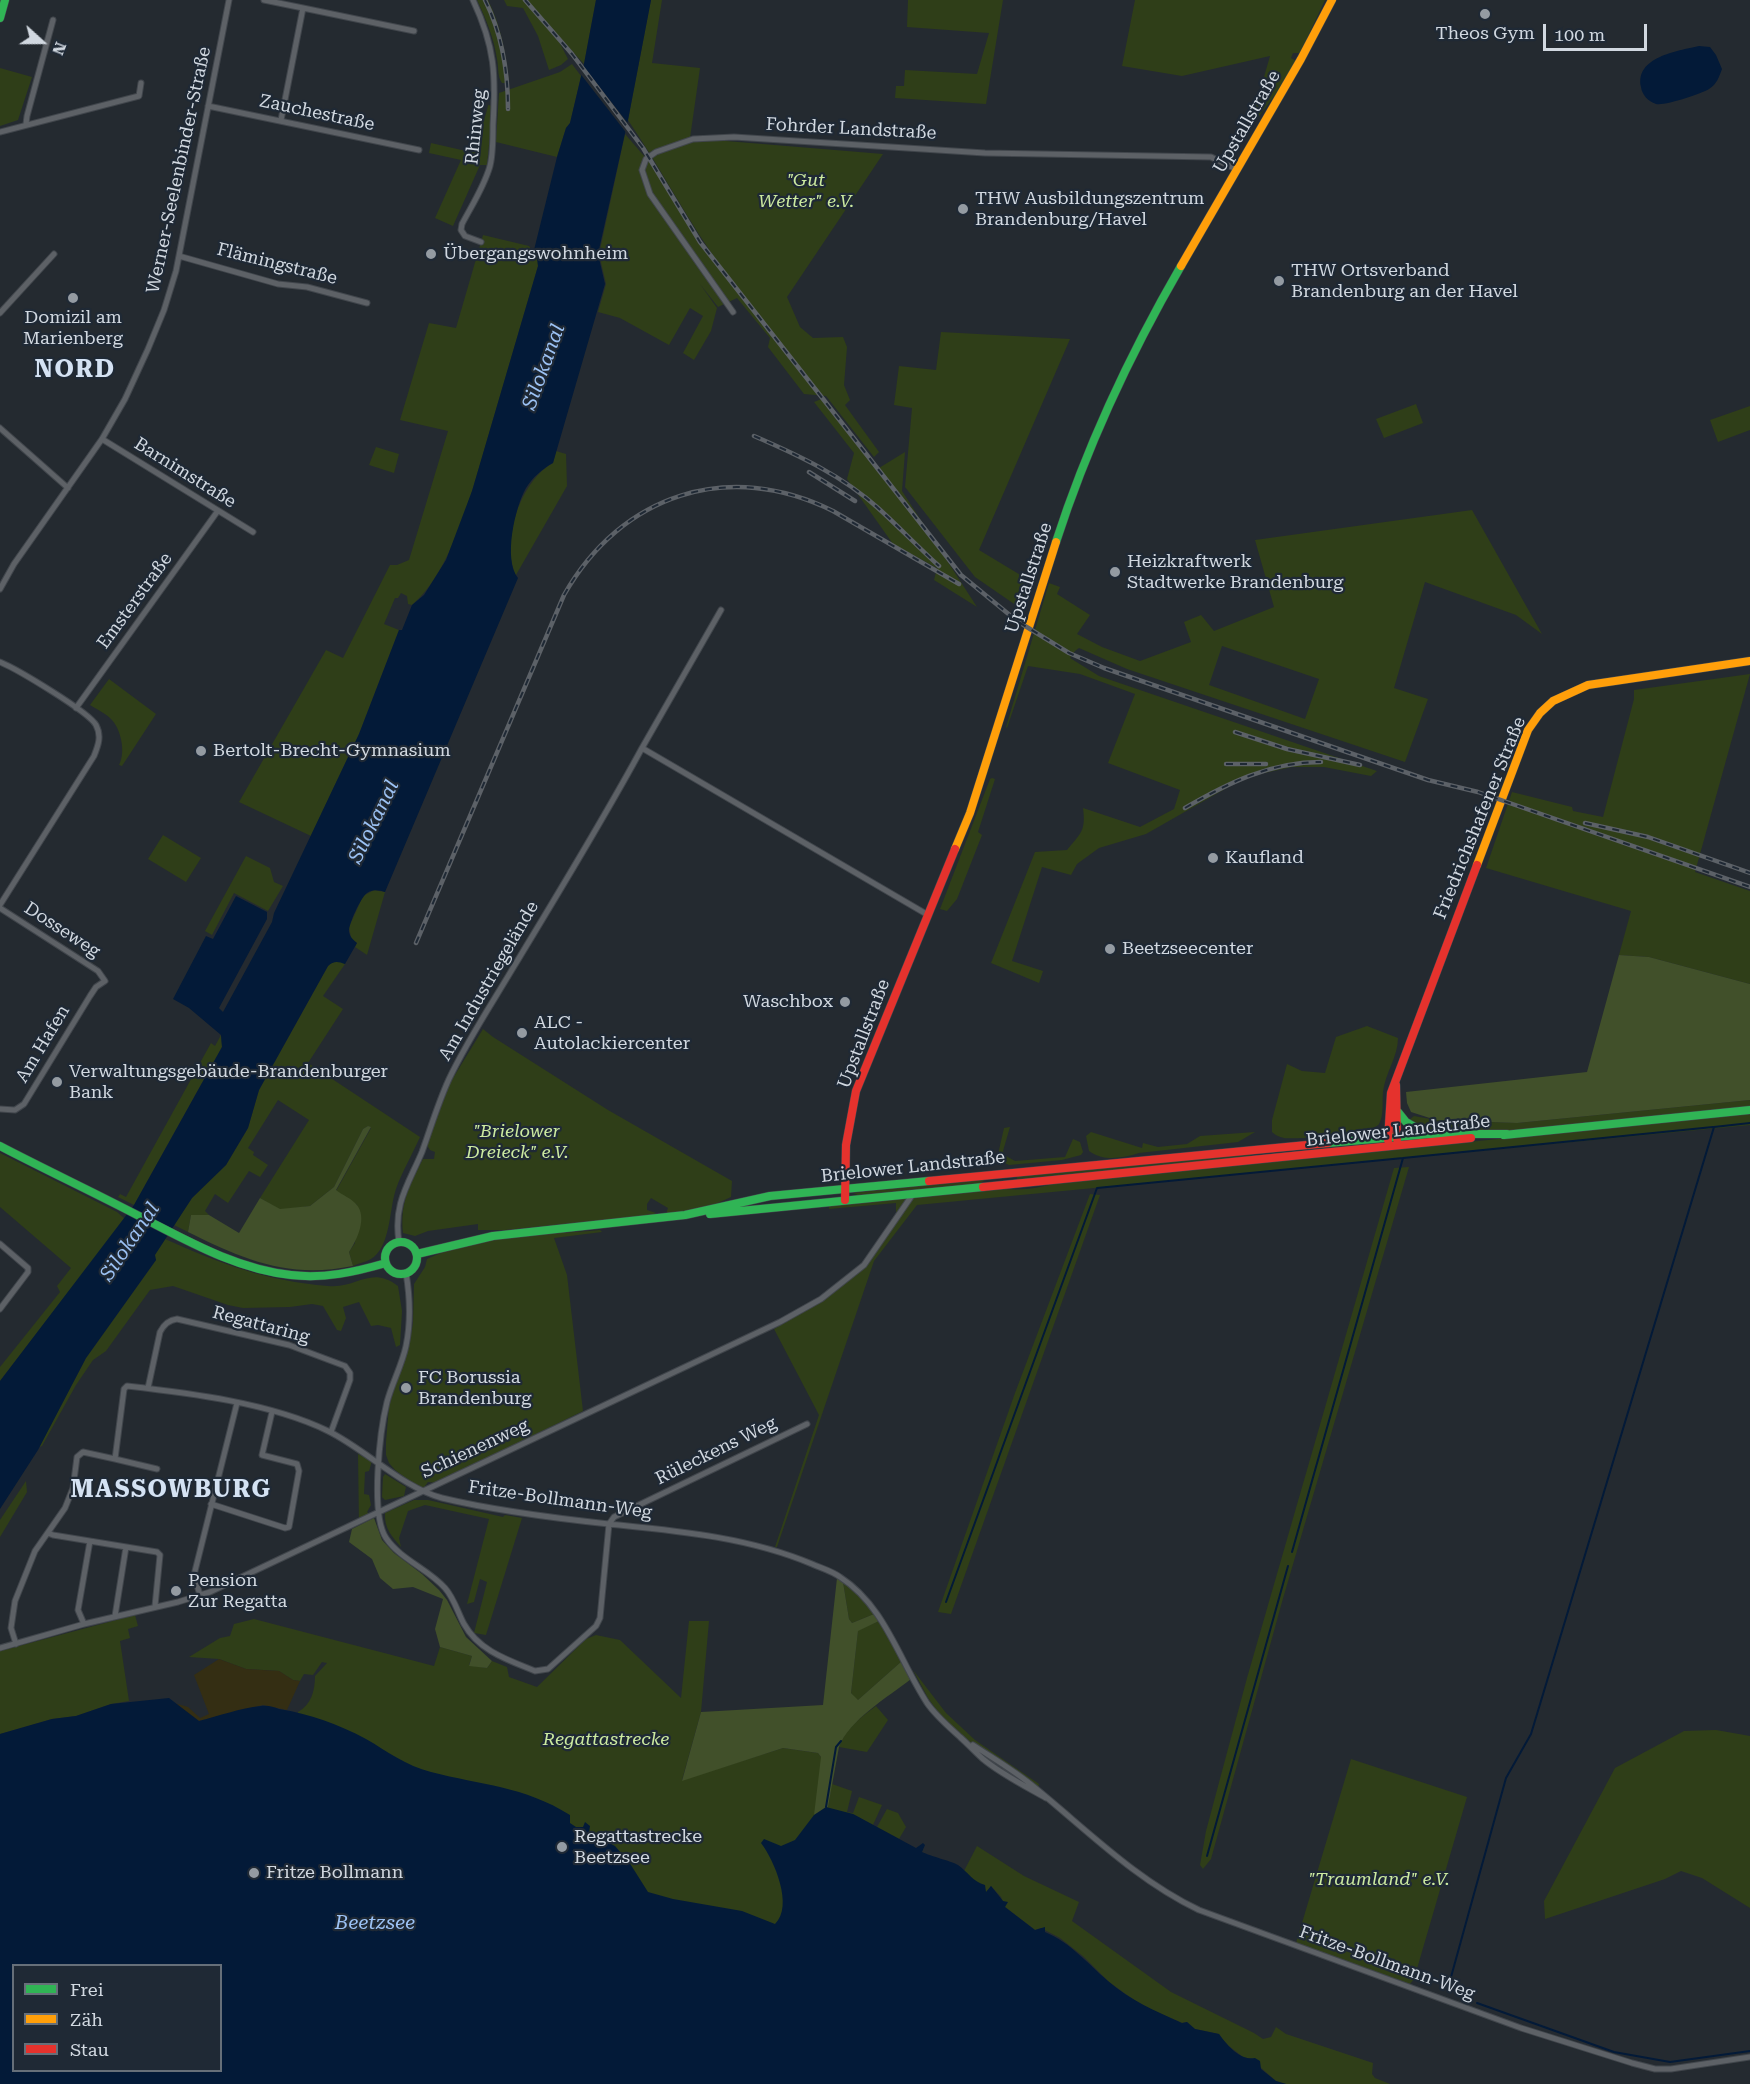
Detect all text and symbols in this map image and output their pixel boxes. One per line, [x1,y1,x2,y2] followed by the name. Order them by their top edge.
[1478,7,1492,21] marker: Theos Gym
[12,12,72,72] north arrow
[1546,12,1650,50] scale bar
[1435,23,1535,45] place label: Theos Gym
[1554,24,1605,45] text: 100 m
[48,39,70,58] text: N
[142,45,216,295] street label: Werner-Seelenbinder-Straße
[1209,67,1285,177] street label: Upstallstraße
[461,88,491,166] street label: Rhinweg
[257,90,377,136] street label: Zauchestraße
[765,114,937,144] street label: Fohrder Landstraße
[758,170,854,213] park label: "Gut Wetter" e.V.
[975,188,1205,230] place label: THW Ausbildungszentrum Brandenburg/Havel
[956,202,970,216] marker: THW Ausbildungszentrum Brandenburg/Havel
[215,239,339,289] street label: Flämingstraße
[443,243,628,265] place label: Übergangswohnheim
[424,247,438,261] marker: Übergangswohnheim
[1291,260,1518,302] place label: THW Ortsverband Brandenburg an der Havel
[1272,274,1286,288] marker: THW Ortsverband Brandenburg an der Havel
[66,291,80,305] marker: Domizil am Marienberg
[23,307,123,350] place label: Domizil am Marienberg
[517,321,571,413] water label: Silokanal
[35,356,115,384] district label: NORD
[130,433,240,513] street label: Barnimstraße
[1001,520,1057,636] street label: Upstallstraße
[93,549,177,653] street label: Emsterstraße
[1127,551,1343,594] place label: Heizkraftwerk Stadtwerke Brandenburg
[1108,565,1122,579] marker: Heizkraftwerk Stadtwerke Brandenburg
[1429,714,1531,922] street label: Friedrichshafener Straße
[213,740,451,762] place label: Bertolt-Brecht-Gymnasium
[194,744,208,758] marker: Bertolt-Brecht-Gymnasium
[344,777,404,867] water label: Silokanal
[1225,847,1304,869] place label: Kaufland
[1206,851,1220,865] marker: Kaufland
[20,897,104,963] street label: Dosseweg
[434,897,544,1065] street label: Am Industriegelände
[1122,938,1253,960] place label: Beetzseecenter
[1103,942,1117,956] marker: Beetzseecenter
[833,976,895,1092] street label: Upstallstraße
[743,991,833,1013] place label: Waschbox
[838,995,852,1009] marker: Waschbox
[11,1001,75,1087] street label: Am Hafen
[534,1012,690,1054] place label: ALC - Autolackiercenter
[515,1026,529,1040] marker: ALC - Autolackiercenter
[69,1061,388,1104] place label: Verwaltungsgebäude-Brandenburger Bank
[50,1075,64,1089] marker: Verwaltungsgebäude-Brandenburger Bank
[1305,1111,1491,1151] street label: Brielower Landstraße
[466,1121,568,1164] park label: "Brielower Dreieck" e.V.
[820,1147,1006,1187] street label: Brielower Landstraße
[95,1198,165,1286] water label: Silokanal
[210,1302,312,1348] street label: Regattaring
[418,1367,532,1410] place label: FC Borussia Brandenburg
[399,1381,413,1395] marker: FC Borussia Brandenburg
[652,1412,780,1490] street label: Rüleckens Weg
[418,1415,532,1483] street label: Schienenweg
[71,1476,271,1504] district label: MASSOWBURG
[467,1476,653,1524] street label: Fritze-Bollmann-Weg
[188,1570,287,1612] place label: Pension Zur Regatta
[169,1584,183,1598] marker: Pension Zur Regatta
[543,1729,669,1751] park label: Regattastrecke
[574,1826,702,1868] place label: Regattastrecke Beetzsee
[555,1840,569,1854] marker: Regattastrecke Beetzsee
[266,1862,403,1884] place label: Fritze Bollmann
[247,1866,261,1880] marker: Fritze Bollmann
[1309,1869,1449,1891] park label: "Traumland" e.V.
[335,1911,415,1935] water label: Beetzsee
[1296,1921,1478,2005] street label: Fritze-Bollmann-Weg
[12,1964,222,2072] legend
[70,1979,103,2000] text: Frei
[70,2009,103,2030] text: Zäh
[70,2039,109,2060] text: Stau

